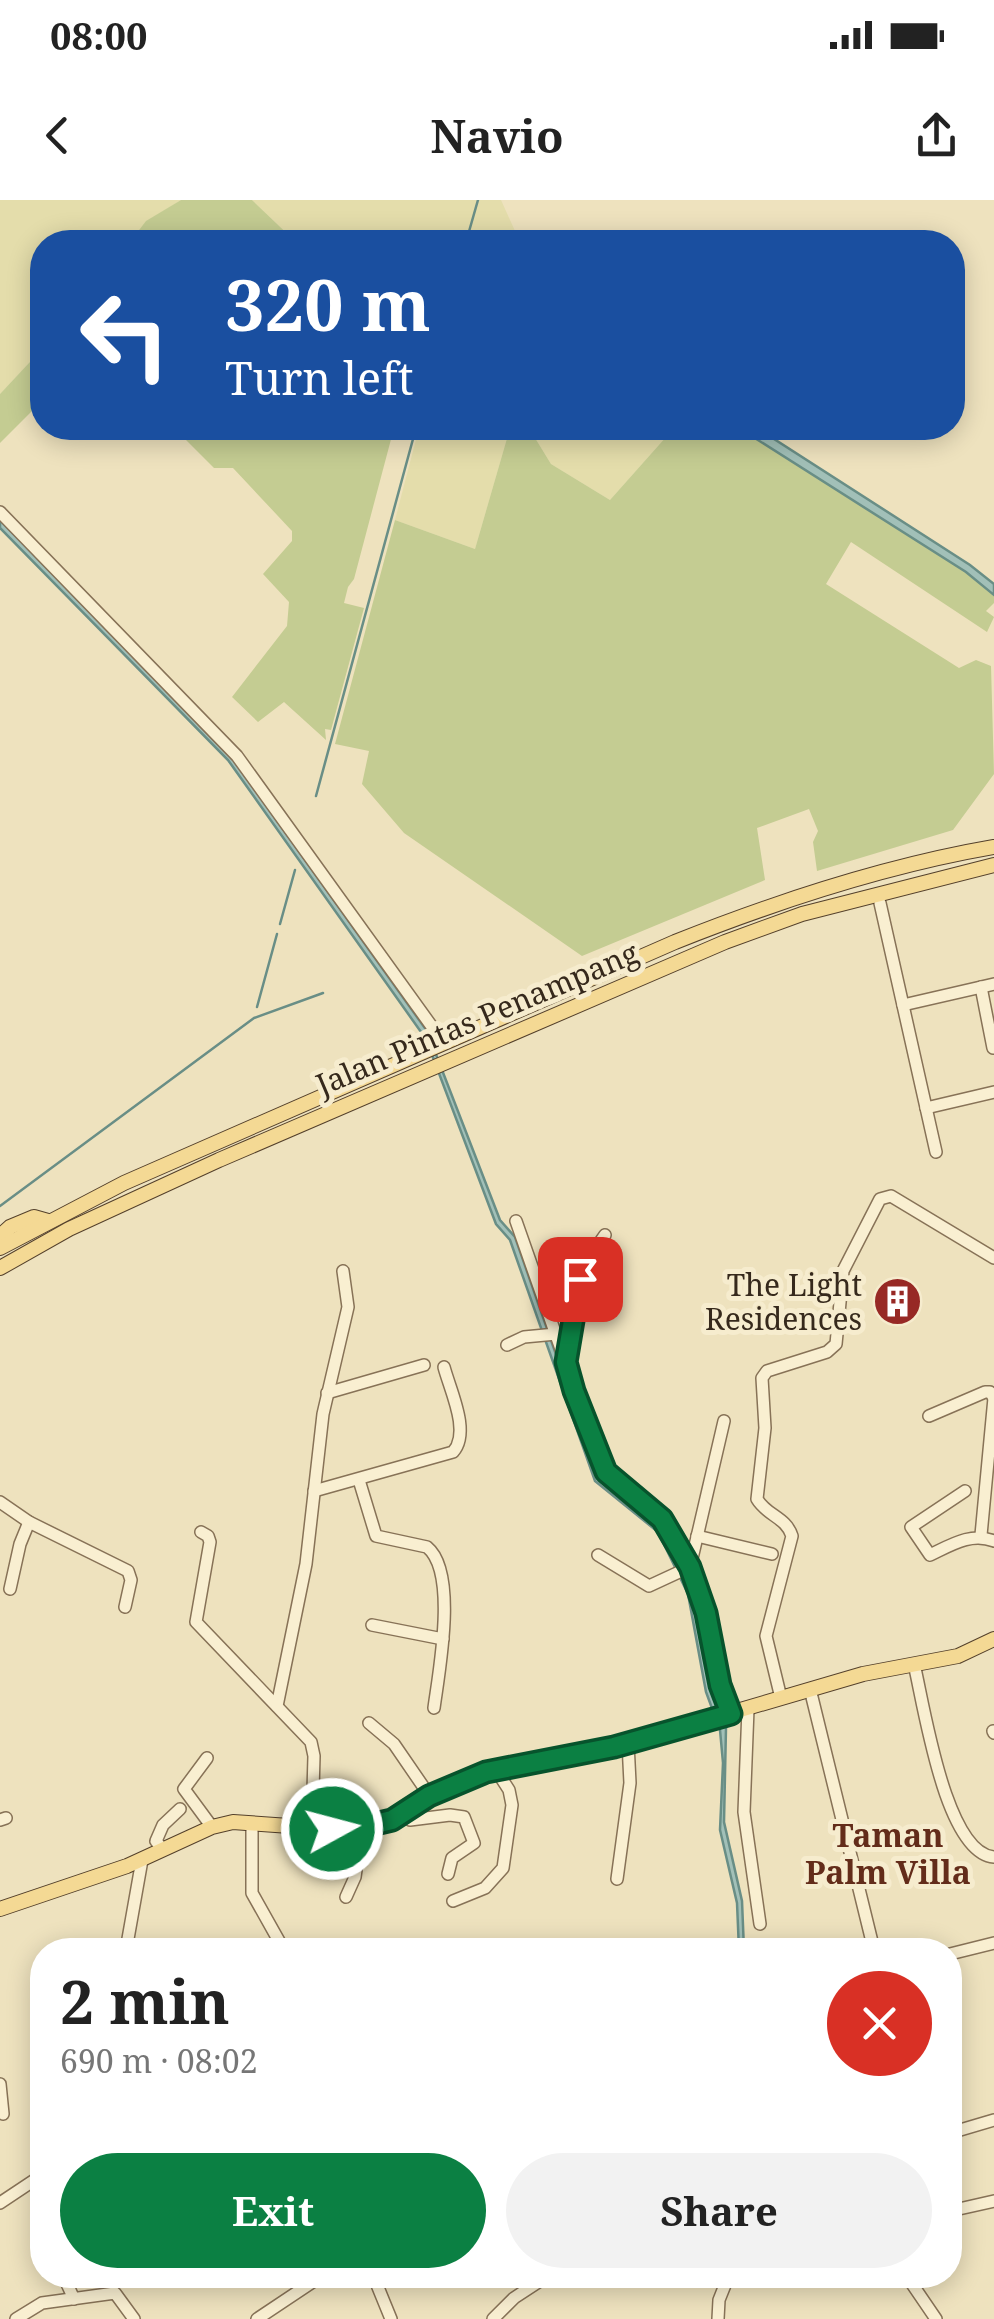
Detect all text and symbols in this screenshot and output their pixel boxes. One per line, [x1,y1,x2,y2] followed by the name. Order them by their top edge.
[50,9,147,61] text: 08:00
[430,105,564,166] text: Navio
[30,108,85,163] icon: back
[909,108,964,163] icon: share
[225,256,431,352] text: 320 m
[60,270,190,400] icon: left
[225,347,414,408] text: Turn left
[309,931,644,1105] street label: Jalan Pintas Penampang
[538,1237,623,1322] pin
[553,1252,608,1307] icon: arrive
[705,1264,862,1339] place label: The Light Residences
[871,1275,923,1327] building icon: The Light Residences
[280,1777,384,1881] position arrow
[805,1813,971,1893] district label: Taman Palm Villa
[60,1960,230,2042] text: 2 min
[827,1971,932,2076] button: close
[60,2039,258,2082] text: 690 m · 08:02
[60,2153,486,2268] button: Exit
[506,2153,932,2268] button: Share

